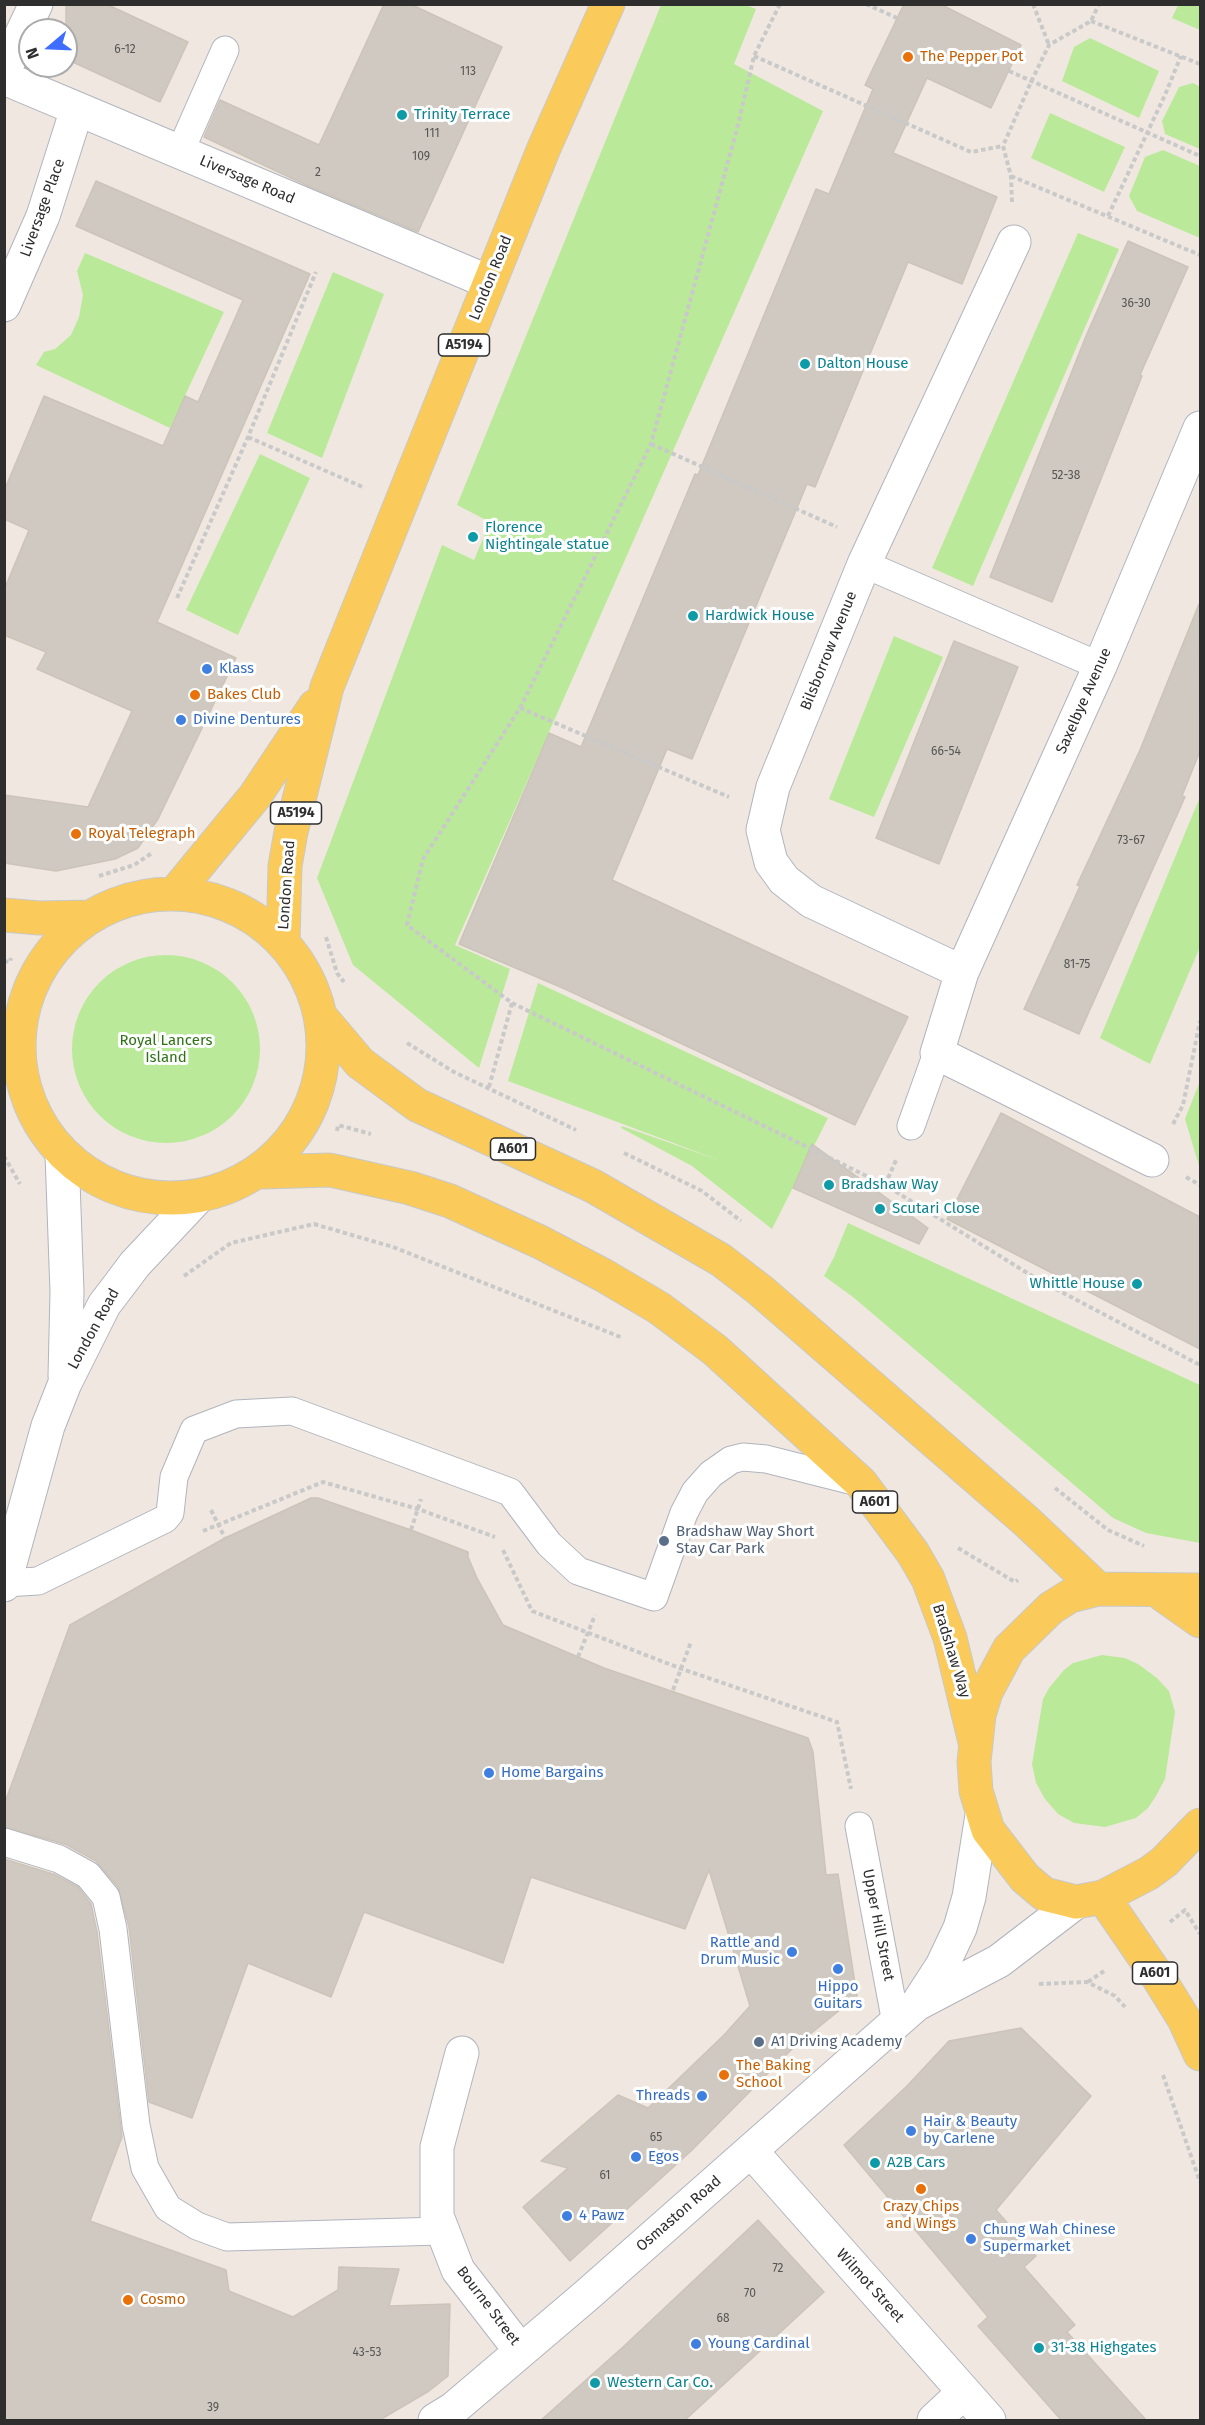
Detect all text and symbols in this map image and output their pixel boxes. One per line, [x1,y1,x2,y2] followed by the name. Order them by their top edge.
[18,18,78,78] north arrow
[114,43,136,57] house number: 6-12
[22,45,43,61] text: N
[920,48,1023,66] place label: The Pepper Pot
[901,50,915,64] marker: The Pepper Pot
[460,65,476,79] house number: 113
[414,106,510,124] place label: Trinity Terrace
[395,108,409,122] marker: Trinity Terrace
[424,127,440,141] house number: 111
[412,150,430,164] house number: 109
[197,152,297,208] street label: Liversage Road
[17,156,69,260] street label: Liversage Place
[315,166,321,180] house number: 2
[466,233,516,323] street label: London Road
[1121,297,1151,311] house number: 36-30
[438,334,490,356] road number: A5194
[817,355,908,373] place label: Dalton House
[798,357,812,371] marker: Dalton House
[1052,469,1080,483] house number: 52-38
[485,519,609,554] place label: Florence Nightingale statue
[466,530,480,544] marker: Florence Nightingale statue
[797,589,861,713] street label: Bilsborrow Avenue
[705,607,814,625] place label: Hardwick House
[686,609,700,623] marker: Hardwick House
[1053,645,1115,757] street label: Saxelbye Avenue
[219,660,254,678] place label: Klass
[200,662,214,676] marker: Klass
[207,686,281,704] place label: Bakes Club
[188,688,202,702] marker: Bakes Club
[193,711,301,729] place label: Divine Dentures
[174,713,188,727] marker: Divine Dentures
[931,745,961,759] house number: 66-54
[270,802,322,824] road number: A5194
[88,825,196,843] place label: Royal Telegraph
[69,827,83,841] marker: Royal Telegraph
[1117,834,1145,848] house number: 73-67
[275,840,299,930] street label: London Road
[1064,958,1090,972] house number: 81-75
[120,1032,212,1067] park label: Royal Lancers Island
[490,1138,536,1160] road number: A601
[841,1176,938,1194] place label: Bradshaw Way
[822,1178,836,1192] marker: Bradshaw Way
[892,1200,980,1218] place label: Scutari Close
[873,1202,887,1216] marker: Scutari Close
[1030,1275,1125,1293] place label: Whittle House
[1130,1277,1144,1291] marker: Whittle House
[64,1285,124,1373] street label: London Road
[852,1491,898,1513] road number: A601
[676,1523,814,1558] place label: Bradshaw Way Short Stay Car Park
[657,1534,671,1548] marker: Bradshaw Way Short Stay Car Park
[928,1602,974,1700] street label: Bradshaw Way
[501,1764,604,1782] place label: Home Bargains
[482,1766,496,1780] marker: Home Bargains
[858,1868,898,1982] street label: Upper Hill Street
[700,1934,780,1969] place label: Rattle and Drum Music
[785,1945,799,1959] marker: Rattle and Drum Music
[831,1962,845,1976] marker: Hippo Guitars
[1132,1962,1178,1984] road number: A601
[814,1978,862,2013] place label: Hippo Guitars
[771,2033,902,2051] place label: A1 Driving Academy
[752,2035,766,2049] marker: A1 Driving Academy
[736,2057,810,2092] place label: The Baking School
[717,2068,731,2082] marker: The Baking School
[636,2087,690,2105] place label: Threads
[695,2089,709,2103] marker: Threads
[923,2113,1017,2148] place label: Hair & Beauty by Carlene
[904,2124,918,2138] marker: Hair & Beauty by Carlene
[650,2131,662,2145] house number: 65
[648,2148,679,2166] place label: Egos
[629,2150,643,2164] marker: Egos
[887,2154,945,2172] place label: A2B Cars
[868,2156,882,2170] marker: A2B Cars
[599,2169,611,2183] house number: 61
[633,2172,725,2256] street label: Osmaston Road
[914,2182,928,2196] marker: Crazy Chips and Wings
[883,2198,959,2233] place label: Crazy Chips and Wings
[579,2207,624,2225] place label: 4 Pawz
[560,2209,574,2223] marker: 4 Pawz
[983,2221,1116,2256] place label: Chung Wah Chinese Supermarket
[964,2232,978,2246] marker: Chung Wah Chinese Supermarket
[832,2246,908,2326] street label: Wilmot Street
[772,2262,784,2276] house number: 72
[453,2263,523,2349] street label: Bourne Street
[744,2287,756,2301] house number: 70
[140,2291,185,2309] place label: Cosmo
[121,2293,135,2307] marker: Cosmo
[716,2312,730,2326] house number: 68
[708,2335,810,2353] place label: Young Cardinal
[689,2337,703,2351] marker: Young Cardinal
[1051,2339,1157,2357] place label: 31-38 Highgates
[1032,2341,1046,2355] marker: 31-38 Highgates
[353,2346,381,2360] house number: 43-53
[607,2374,713,2392] place label: Western Car Co.
[588,2376,602,2390] marker: Western Car Co.
[207,2401,219,2415] house number: 39

